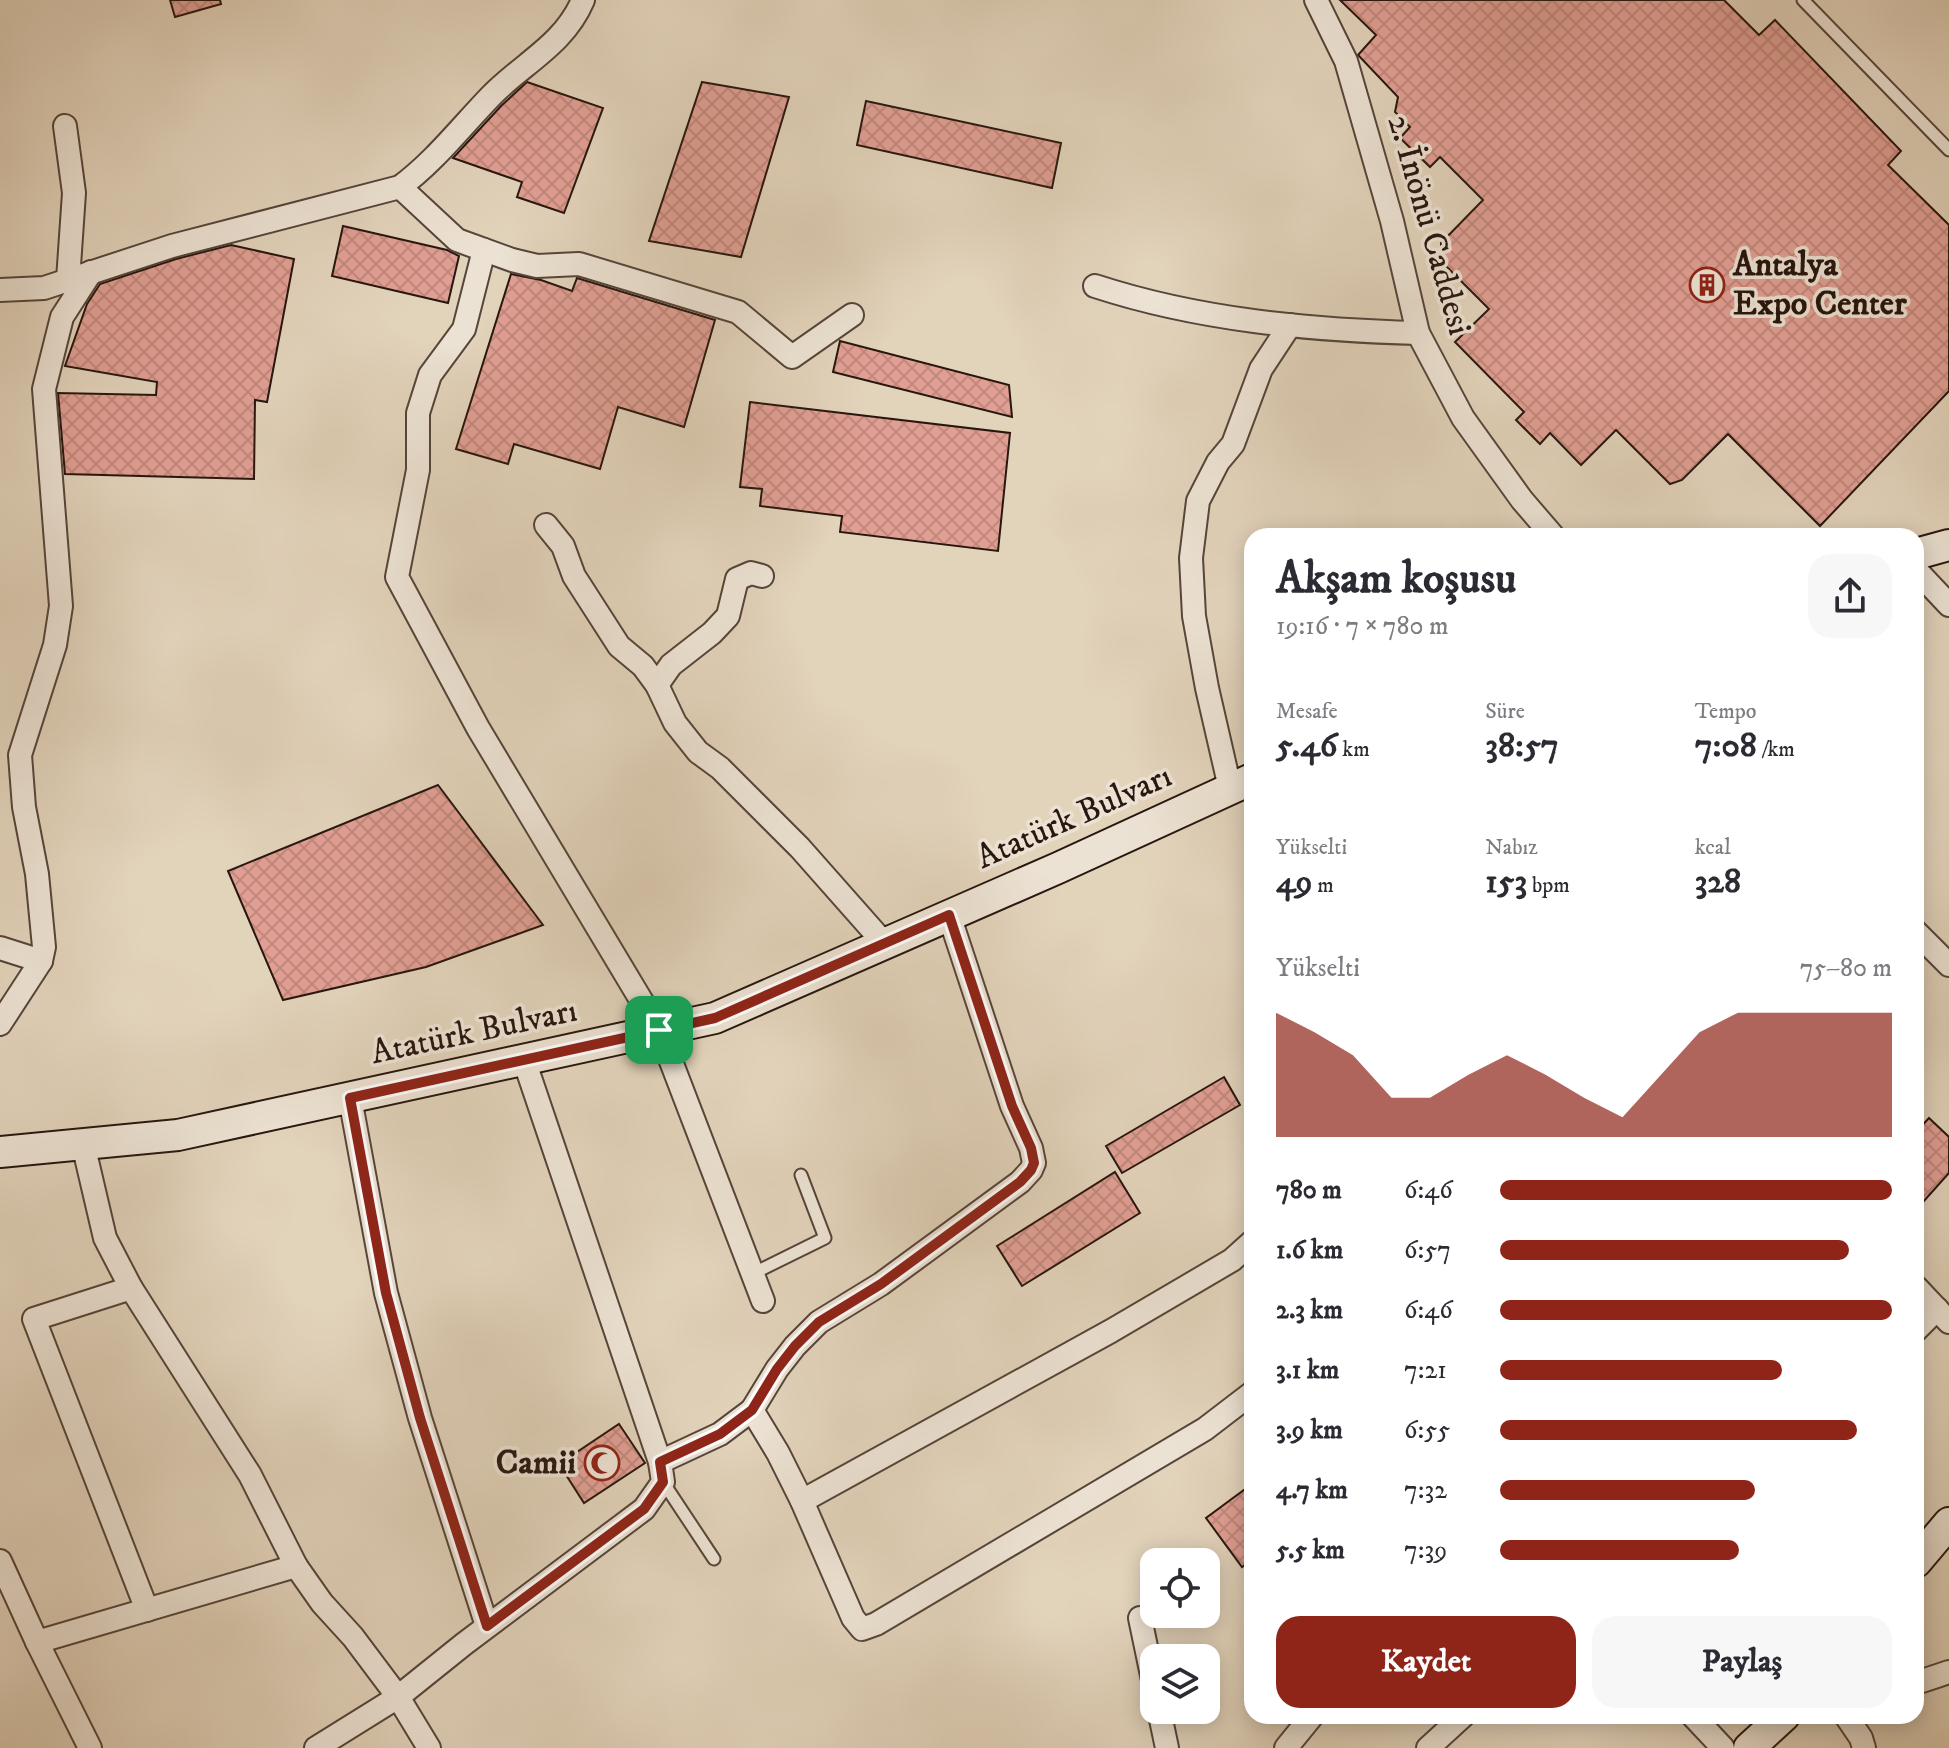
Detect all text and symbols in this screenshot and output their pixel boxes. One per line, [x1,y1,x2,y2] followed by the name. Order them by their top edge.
[1377,110,1481,340] street label: 2. İnönü Caddesi
[1732,244,1907,325] place label: Antalya Expo Center
[1688,266,1726,304] building icon: Antalya Expo Center
[1276,552,1516,607] text: Akşam koşusu
[1808,554,1892,638] button: share
[1276,610,1449,643] text: 19:16 · 7 × 780 m
[1276,698,1338,725] text: Mesafe
[1485,698,1525,725] text: Süre
[1695,698,1756,725] text: Tempo
[1276,725,1338,767] text: 5.46
[1485,725,1559,767] text: 38:57
[1695,725,1757,767] text: 7:08
[1338,736,1370,763] text: km
[1757,736,1795,763] text: /km
[970,755,1178,879] street label: Atatürk Bulvarı
[1276,834,1347,861] text: Yükselti
[1485,834,1538,861] text: Nabız
[1695,834,1731,861] text: kcal
[1276,861,1313,903] text: 49
[1485,861,1527,903] text: 153
[1695,861,1741,903] text: 328
[1313,872,1334,899] text: m
[1527,872,1570,899] text: bpm
[1276,952,1360,985] text: Yükselti
[1800,952,1892,985] text: 75–80 m
[367,990,581,1074] street label: Atatürk Bulvarı
[625,996,693,1064] pin
[637,1008,681,1052] icon: arrive
[1276,1174,1342,1207] text: 780 m
[1404,1174,1453,1207] text: 6:46
[1276,1234,1343,1267] text: 1.6 km
[1404,1234,1451,1267] text: 6:57
[1276,1294,1343,1327] text: 2.3 km
[1404,1294,1453,1327] text: 6:46
[1276,1354,1339,1387] text: 3.1 km
[1404,1354,1447,1387] text: 7:21
[1276,1414,1343,1447] text: 3.9 km
[1404,1414,1450,1447] text: 6:55
[496,1442,576,1484] place label: Camii
[583,1444,621,1482] mosque icon: Camii
[1276,1474,1348,1507] text: 4.7 km
[1404,1474,1447,1507] text: 7:32
[1276,1534,1345,1567] text: 5.5 km
[1404,1534,1447,1567] text: 7:39
[1140,1548,1220,1724] map controls
[1140,1548,1220,1628] button: locate
[1276,1616,1576,1708] button: Kaydet
[1592,1616,1892,1708] button: Paylaş
[1140,1644,1220,1724] button: layers

